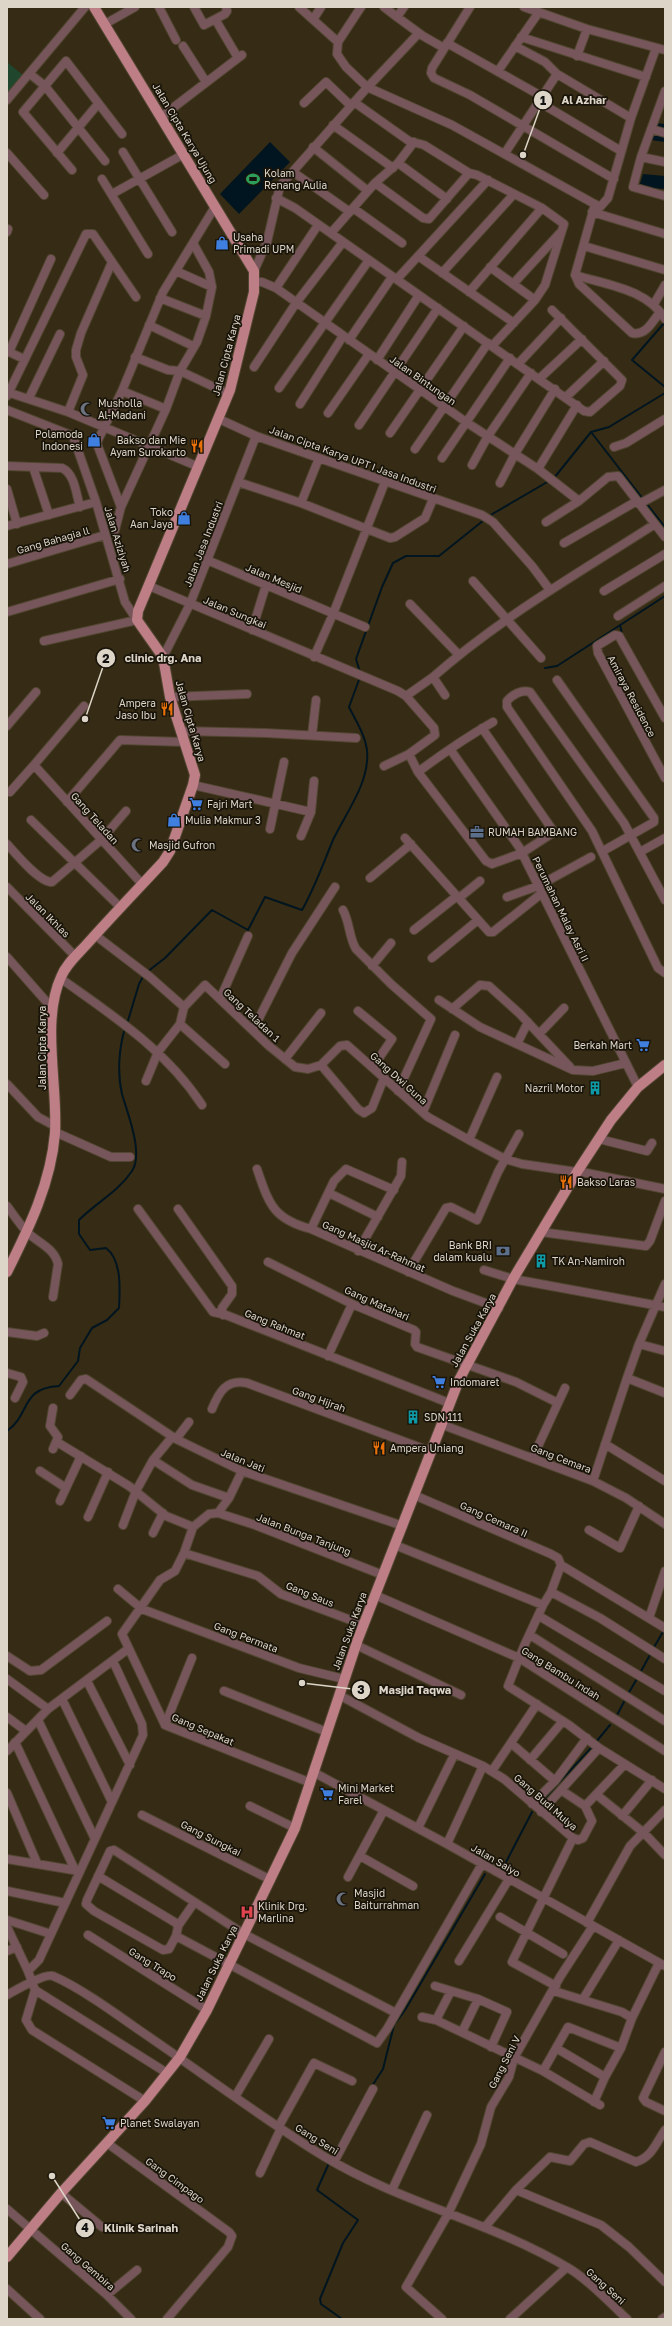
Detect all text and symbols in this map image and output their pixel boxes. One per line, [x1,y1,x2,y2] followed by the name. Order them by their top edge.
[150,81,220,185] street label: Jalan Cipta Karya Ujung
[533,89,614,112] callout: Al Azhar
[540,93,546,108] text: 1
[561,93,607,106] text: Al Azhar
[264,167,327,191] place label: Kolam Renang Aulia
[245,171,261,187] sports icon: Kolam Renang Aulia
[233,231,294,255] place label: Usaha Primadi UPM
[214,235,230,251] shop icon: Usaha Primadi UPM
[209,313,243,397] street label: Jalan Cipta Karya
[387,353,459,407] street label: Jalan Bintungan
[98,397,146,421] place label: Musholla Al-Madani
[79,401,95,417] mosque icon: Musholla Al-Madani
[268,423,438,495] street label: Jalan Cipta Karya UPT I Jasa Industri
[35,428,83,452] place label: Polamoda Indonesi
[86,432,102,448] shop icon: Polamoda Indonesi
[110,434,186,458] place label: Bakso dan Mie Ayam Surokarto
[189,438,205,454] restaurant icon: Bakso dan Mie Ayam Surokarto
[181,499,225,589] street label: Jalan Jasa Industri
[102,505,134,573] street label: Jalan Aziziyah
[130,506,173,530] place label: Toko Aan Jaya
[176,510,192,526] shop icon: Toko Aan Jaya
[15,524,91,556] street label: Gang Bahagia ll
[244,561,304,595] street label: Jalan Mesjid
[202,593,268,631] street label: Jalan Sungkai
[96,647,209,670] callout: clinic drg. Ana
[102,651,110,666] text: 2
[125,651,201,664] text: clinic drg. Ana
[605,653,659,739] street label: Amiraya Residence
[174,679,208,763] street label: Jalan Cipta Karya
[116,697,156,721] place label: Ampera Jaso Ibu
[159,701,175,717] restaurant icon: Ampera Jaso Ibu
[69,790,121,846] street label: Gang Teladan
[188,796,204,812] supermarket icon: Fajri Mart
[207,798,253,810] place label: Fajri Mart
[166,812,182,828] shop icon: Mulia Makmur 3
[185,814,261,826] place label: Mulia Makmur 3
[469,824,485,840] office icon: RUMAH BAMBANG
[488,826,577,838] place label: RUMAH BAMBANG
[130,837,146,853] mosque icon: Masjid Gufron
[149,839,215,851] place label: Masjid Gufron
[530,854,592,964] street label: Perumahan Malay Asri II
[23,890,73,940] street label: Jalan Ikhlas
[221,986,283,1044] street label: Gang Teladan 1
[36,1006,48,1090] street label: Jalan Cipta Karya
[635,1037,651,1053] supermarket icon: Berkah Mart
[573,1039,632,1051] place label: Berkah Mart
[368,1049,430,1107] street label: Gang Dwi Guna
[587,1080,603,1096] building icon: Nazril Motor
[525,1082,584,1094] place label: Nazril Motor
[558,1174,574,1190] restaurant icon: Bakso Laras
[577,1176,635,1188] place label: Bakso Laras
[321,1218,427,1274] street label: Gang Masjid Ar-Rahmat
[433,1239,492,1263] place label: Bank BRI dalam kualu
[495,1243,511,1259] bank icon: Bank BRI dalam kualu
[533,1253,549,1269] building icon: TK An-Namiroh
[552,1255,625,1267] place label: TK An-Namiroh
[343,1283,411,1323] street label: Gang Matahari
[448,1291,498,1369] street label: Jalan Suka Karya
[243,1306,307,1342] street label: Gang Rahmat
[431,1374,447,1390] supermarket icon: Indomaret
[450,1376,500,1388] place label: Indomaret
[291,1384,347,1414] street label: Gang Hijrah
[405,1409,421,1425] building icon: SDN 111
[424,1411,462,1423] place label: SDN 111
[371,1440,387,1456] restaurant icon: Ampera Uniang
[529,1441,593,1475] street label: Gang Cemara
[390,1442,464,1454] place label: Ampera Uniang
[219,1446,267,1474] street label: Jalan Jati
[458,1499,530,1539] street label: Gang Cemara II
[255,1510,353,1558] street label: Jalan Bunga Tanjung
[284,1579,336,1609] street label: Gang Saus
[329,1590,369,1672] street label: Jalan Suka Karya
[212,1619,280,1655] street label: Gang Permata
[519,1644,603,1702] street label: Gang Bambu Indah
[351,1678,459,1701] callout: Masjid Taqwa
[357,1682,365,1697] text: 3
[379,1683,451,1696] text: Masjid Taqwa
[170,1710,236,1748] street label: Gang Sepakat
[512,1771,580,1833] street label: Gang Budi Mulya
[338,1782,394,1806] place label: Mini Market Farel
[319,1786,335,1802] supermarket icon: Mini Market Farel
[179,1818,243,1858] street label: Gang Sungkai
[469,1841,523,1879] street label: Jalan Saiyo
[354,1887,419,1911] place label: Masjid Baiturrahman
[335,1891,351,1907] mosque icon: Masjid Baiturrahman
[258,1900,308,1924] place label: Klinik Drg. Marlina
[239,1904,255,1920] hospital icon: Klinik Drg. Marlina
[193,1923,239,2003] street label: Jalan Suka Karya
[127,1944,179,1984] street label: Gang Trapo
[486,2033,523,2090] street label: Gang Seni V
[101,2115,117,2131] supermarket icon: Planet Swalayan
[120,2117,199,2129] place label: Planet Swalayan
[293,2121,341,2157] street label: Gang Seni
[143,2155,207,2205] street label: Gang Cimpago
[75,2216,186,2239] callout: Klinik Sarinah
[81,2220,89,2235] text: 4
[104,2221,178,2234] text: Klinik Sarinah
[59,2239,117,2293] street label: Gang Gembira
[584,2265,628,2307] street label: Gang Seni

